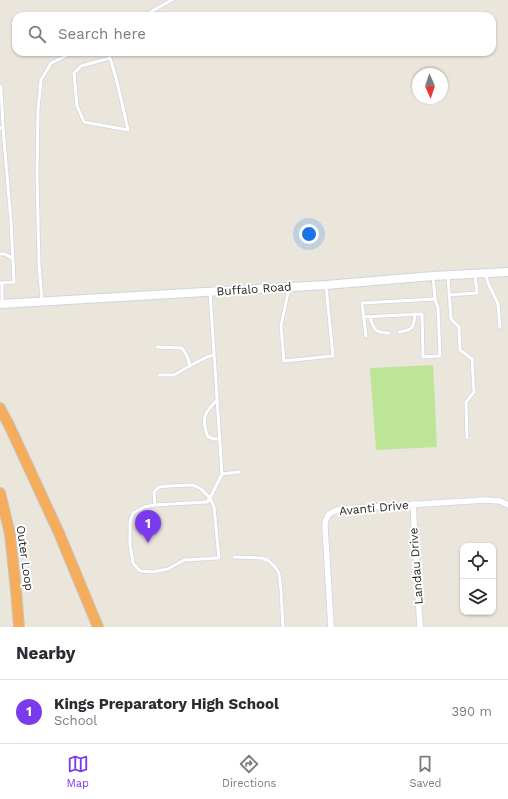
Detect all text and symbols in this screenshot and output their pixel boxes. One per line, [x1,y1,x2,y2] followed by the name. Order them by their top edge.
[12,12,496,56] search box
[26,23,48,45] icon: search
[58,25,146,43] text: Search here
[412,68,448,104] north arrow
[299,224,319,244] your location
[216,279,292,299] street label: Buffalo Road
[339,498,410,518] street label: Avanti Drive
[135,510,161,543] pin: 1
[13,524,37,592] street label: Outer Loop
[406,527,426,605] street label: Landau Drive
[460,543,496,615] map controls
[460,543,496,579] button: locate
[460,579,496,615] button: layers
[16,643,75,663] text: Nearby
[54,695,279,713] text: Kings Preparatory High School
[26,704,32,719] text: 1
[451,704,492,719] text: 390 m
[54,713,97,728] text: School
[67,753,89,790] tab: Map
[222,753,276,790] tab: Directions
[409,753,441,790] tab: Saved

